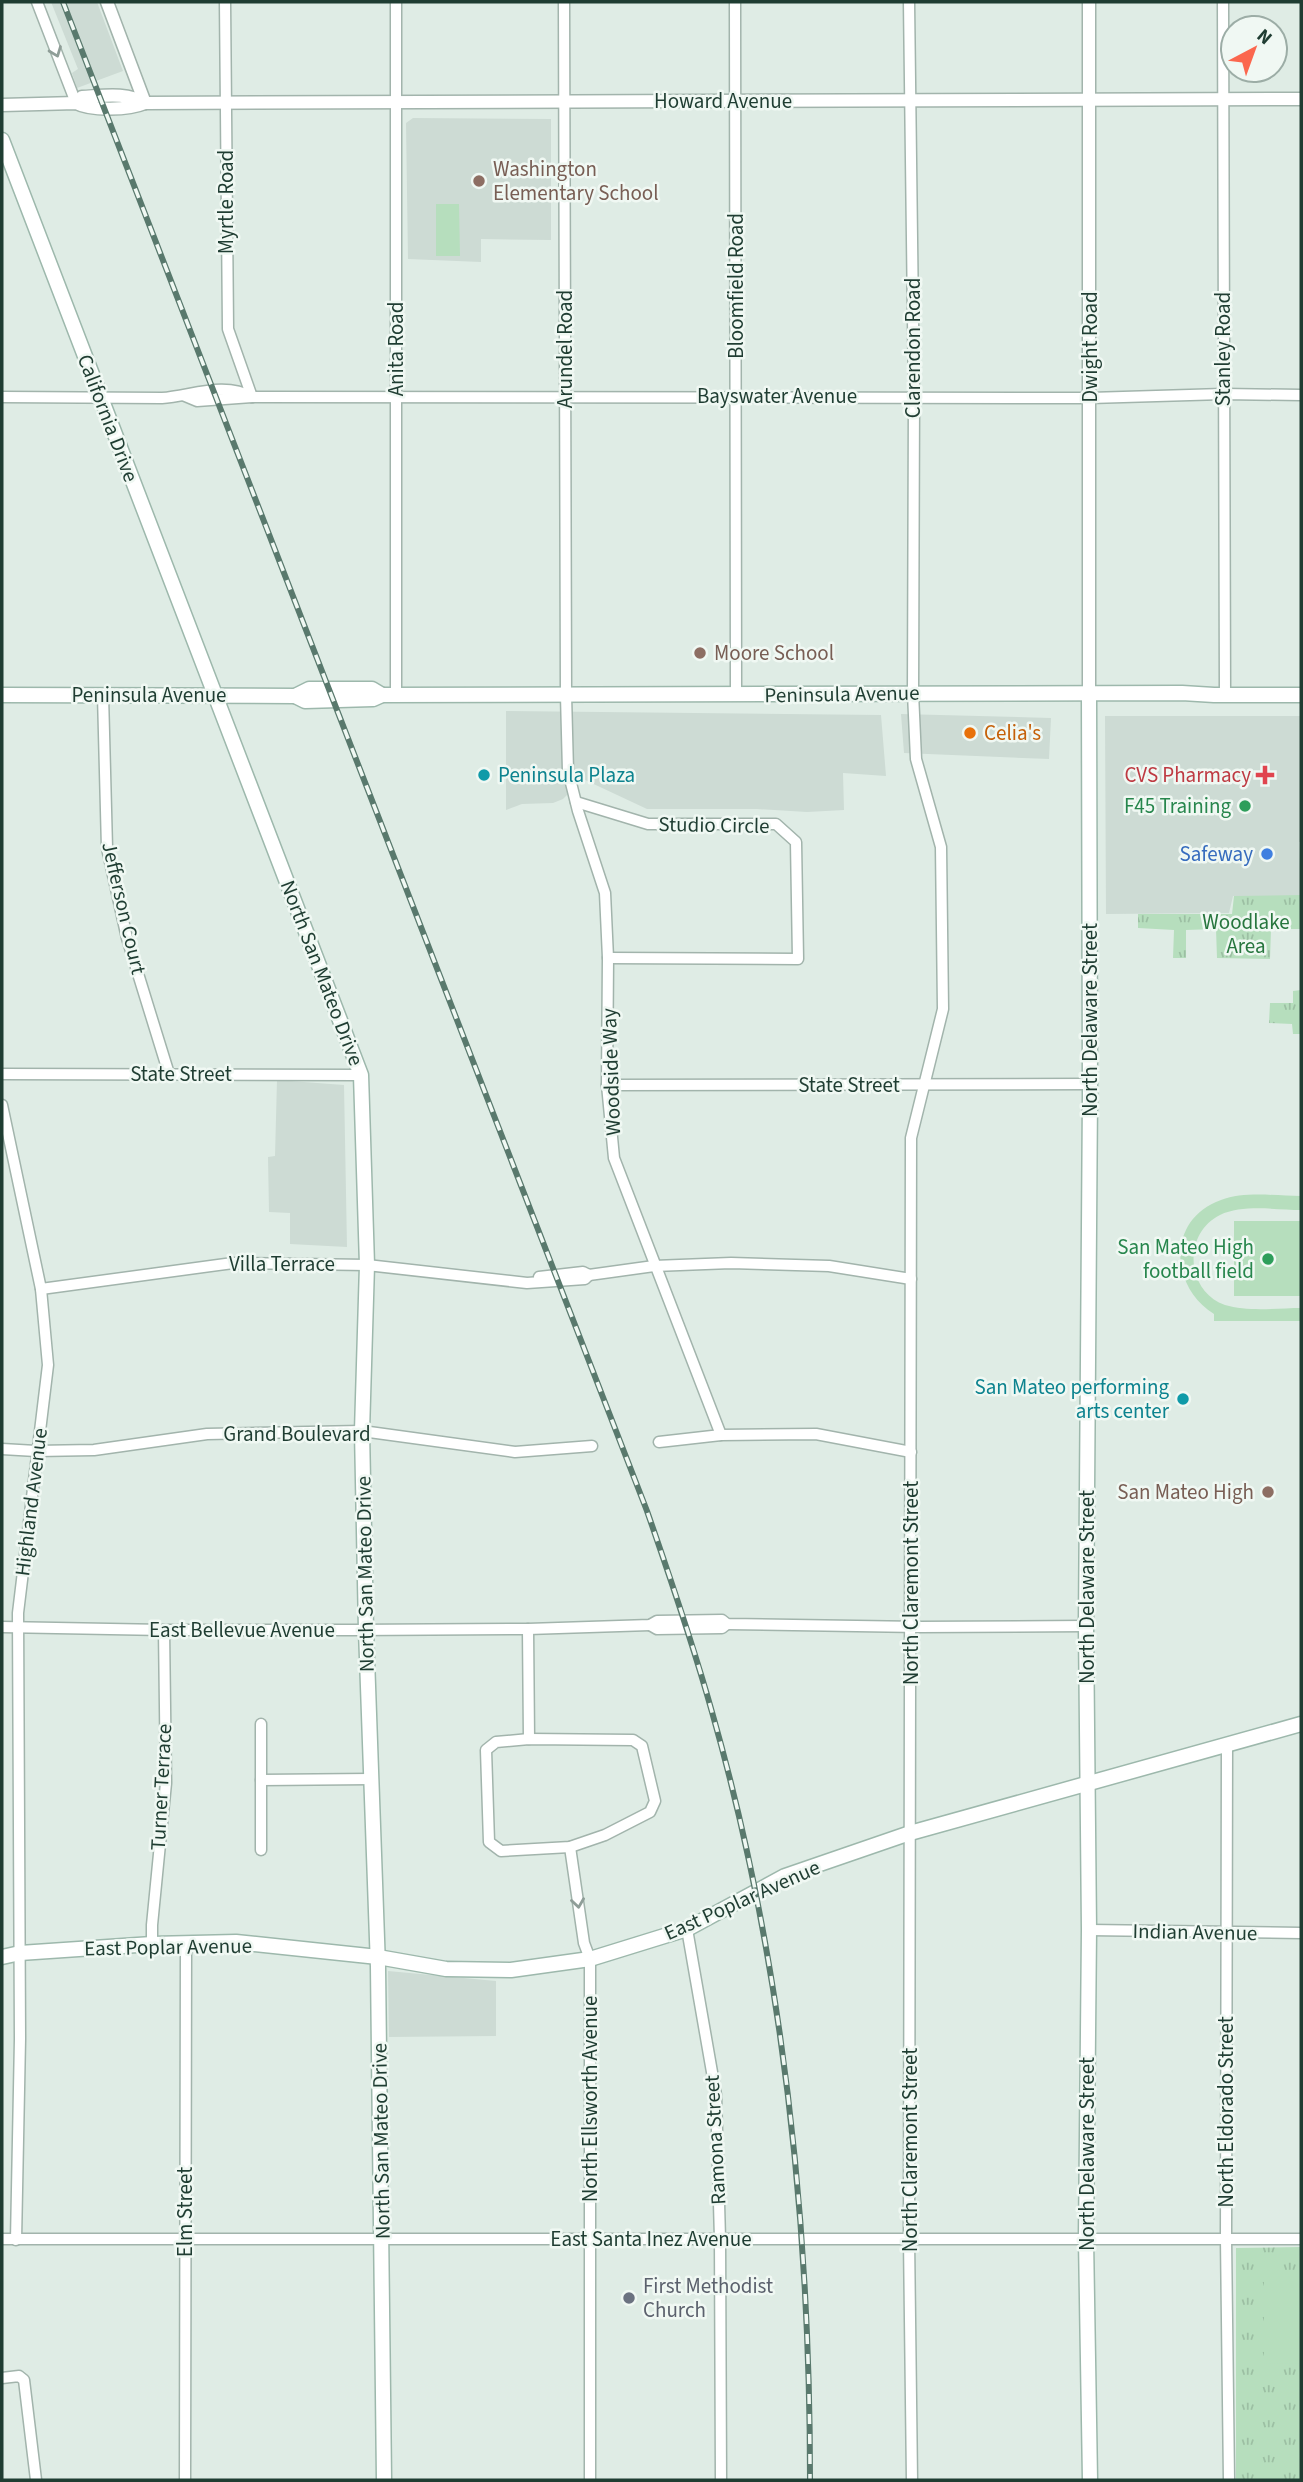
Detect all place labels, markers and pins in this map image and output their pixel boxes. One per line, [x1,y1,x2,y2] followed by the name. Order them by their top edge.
[493,154,659,208] place label: Washington Elementary School
[471,173,487,189] marker: Washington Elementary School
[714,638,834,668] place label: Moore School
[692,645,708,661] marker: Moore School
[984,718,1041,748] place label: Celia's
[962,725,978,741] marker: Celia's
[498,760,635,790] place label: Peninsula Plaza
[1124,760,1251,790] place label: CVS Pharmacy
[476,767,492,783] marker: Peninsula Plaza
[1257,767,1273,783] marker: CVS Pharmacy
[1124,791,1231,821] place label: F45 Training
[1237,798,1253,814] marker: F45 Training
[1179,839,1253,869] place label: Safeway
[1259,846,1275,862] marker: Safeway
[1117,1232,1254,1286] place label: San Mateo High football field
[1260,1251,1276,1267] marker: San Mateo High football field
[975,1372,1170,1426] place label: San Mateo performing arts center
[1175,1391,1191,1407] marker: San Mateo performing arts center
[1117,1477,1254,1507] place label: San Mateo High
[1260,1484,1276,1500] marker: San Mateo High
[643,2271,773,2325] place label: First Methodist Church
[621,2290,637,2306] marker: First Methodist Church

